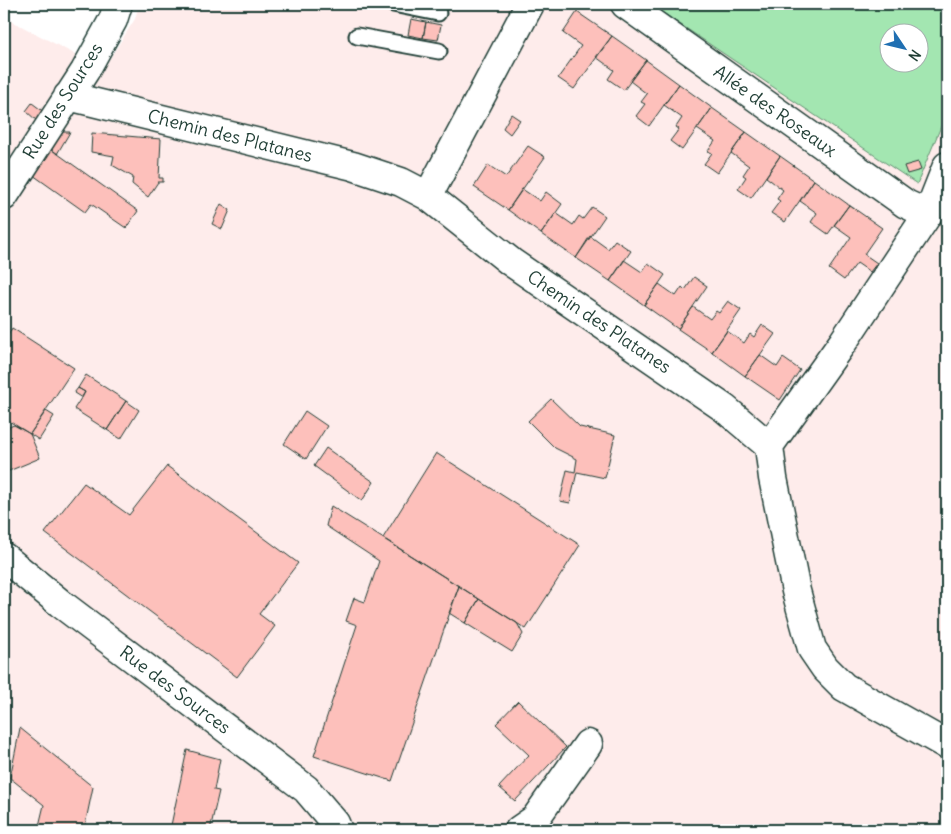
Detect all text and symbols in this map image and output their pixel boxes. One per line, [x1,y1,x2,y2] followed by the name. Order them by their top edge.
[878,22,928,72] north arrow
[18,38,108,163] street label: Rue des Sources
[904,46,925,65] text: N
[709,60,841,162] street label: Allée des Roseaux
[145,104,315,167] street label: Chemin des Platanes
[523,265,676,378] street label: Chemin des Platanes
[115,640,235,739] street label: Rue des Sources

